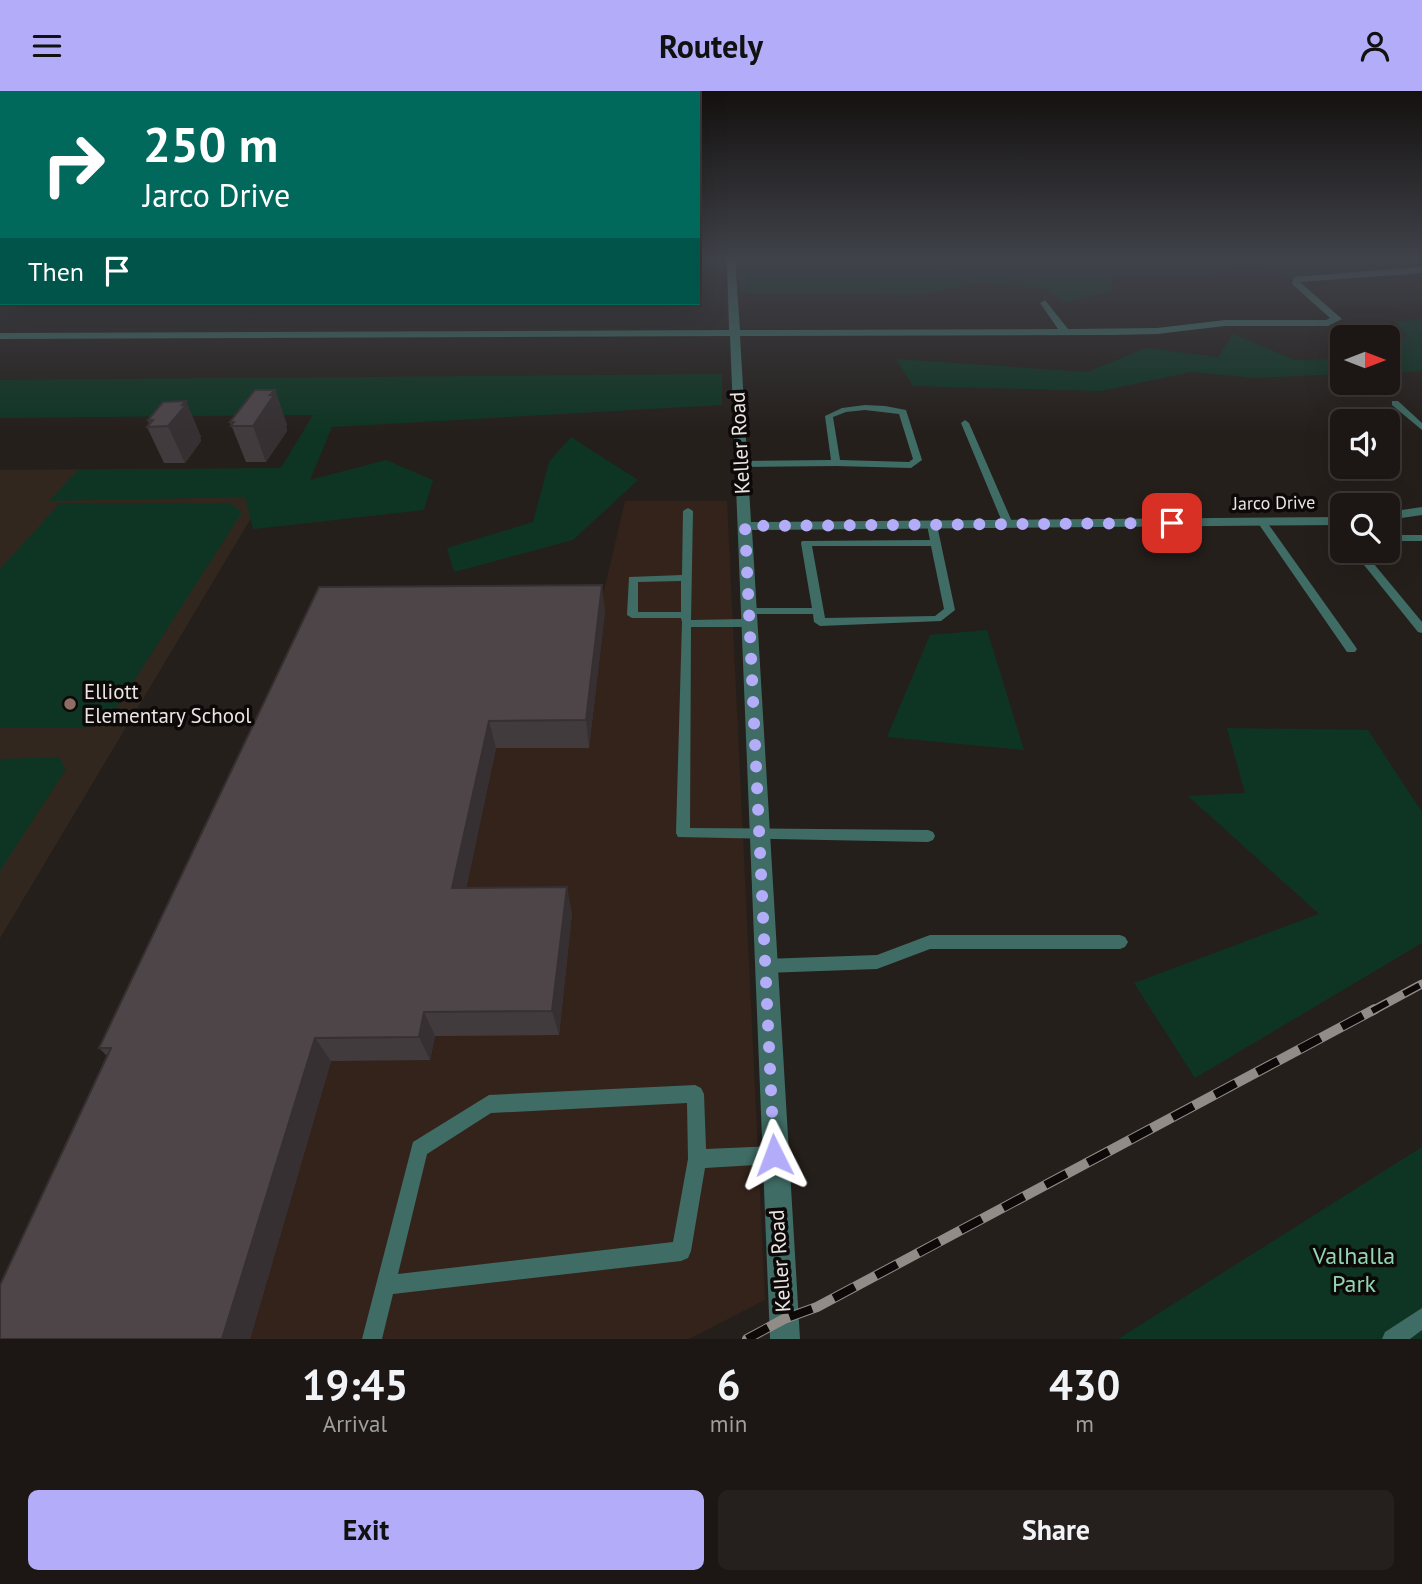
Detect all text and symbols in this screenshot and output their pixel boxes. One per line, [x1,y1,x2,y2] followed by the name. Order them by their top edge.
[659,25,763,67] text: Routely
[28,27,66,65] icon: menu
[1356,27,1394,65] icon: person
[143,112,278,176] text: 250 m
[28,119,119,210] icon: right
[143,174,290,216] text: Jarco Drive
[98,252,136,290] icon: arrive
[28,255,84,288] text: Then
[1330,325,1400,395] north arrow
[1330,325,1400,563] map controls
[723,391,756,495] street label: Keller Road
[1330,409,1400,479] button: sound
[1231,490,1316,515] street label: Jarco Drive
[1142,493,1202,553] pin
[1330,493,1400,563] button: search
[1153,504,1191,542] icon: arrive
[84,678,251,729] place label: Elliott Elementary School
[62,696,78,712] marker: Elliott Elementary School
[737,1118,811,1192] position arrow
[762,1209,797,1313] street label: Keller Road
[1312,1240,1395,1299] park label: Valhalla Park
[302,1357,408,1412] text: 19:45
[717,1357,740,1412] text: 6
[1049,1357,1120,1412] text: 430
[323,1409,387,1438] text: Arrival
[710,1409,747,1438] text: min
[1075,1409,1094,1438] text: m
[28,1490,704,1570] button: Exit
[718,1490,1394,1570] button: Share

